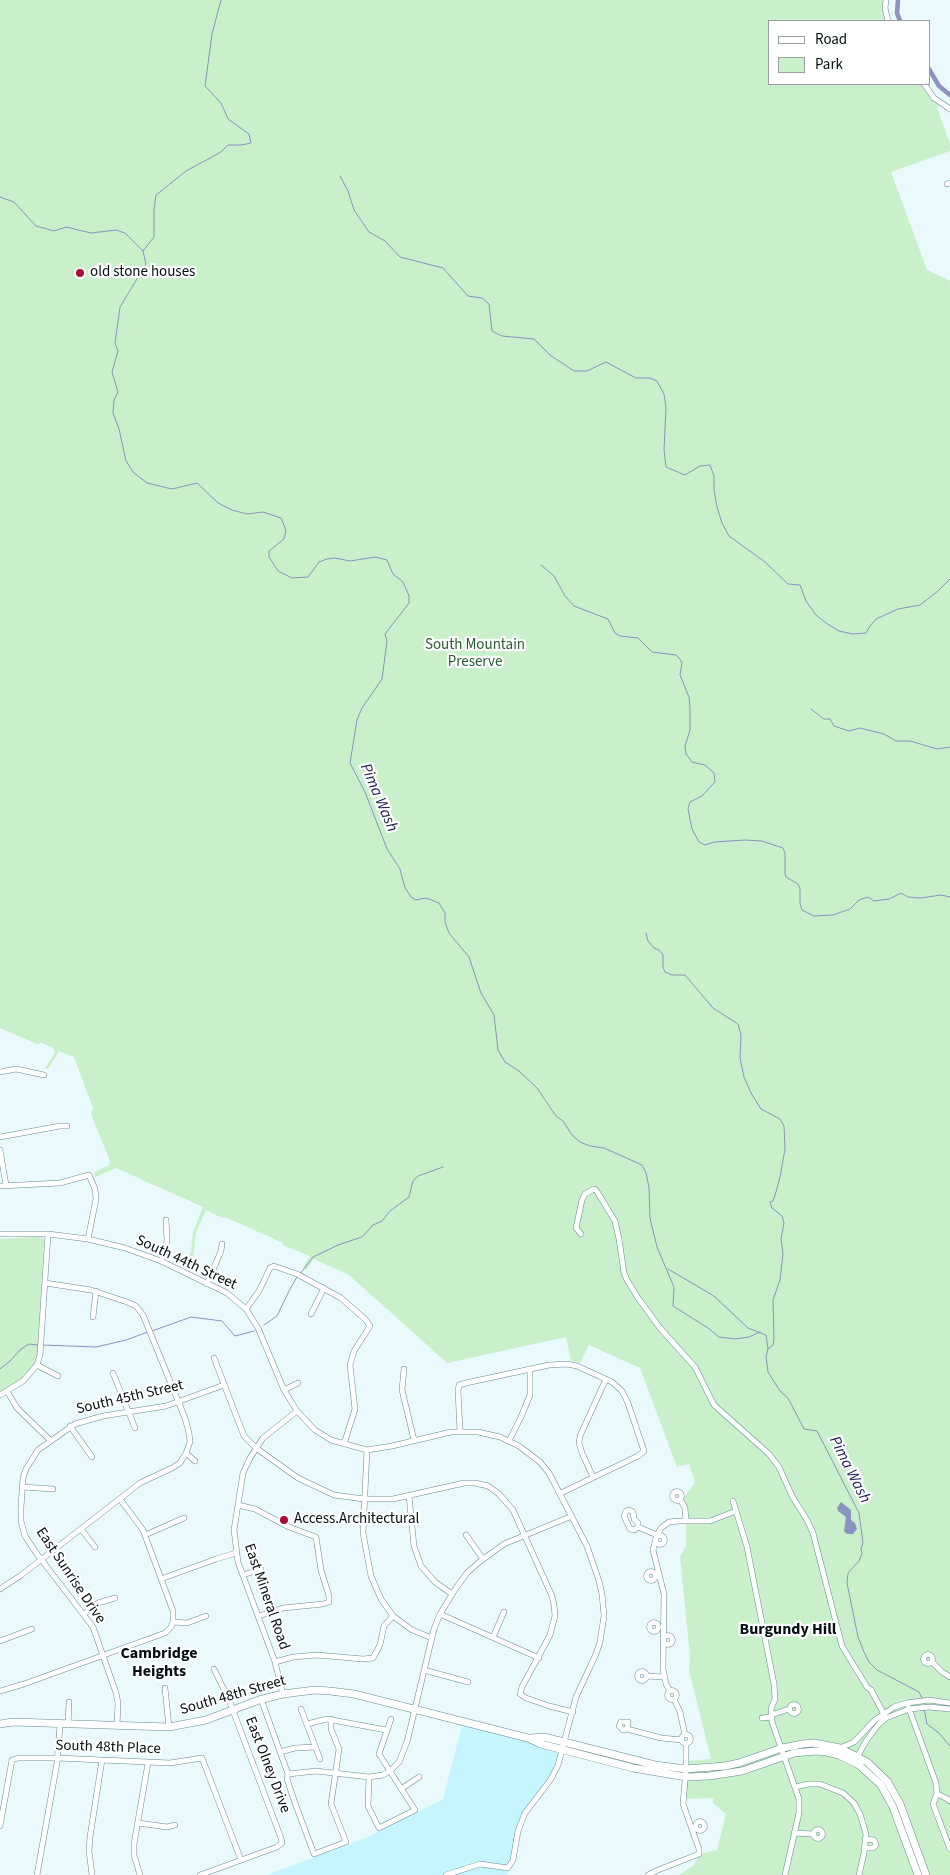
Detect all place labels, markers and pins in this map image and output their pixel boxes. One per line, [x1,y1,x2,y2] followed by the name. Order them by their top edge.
[90,264,195,282] place label: old stone houses
[74,267,86,279] marker: old stone houses
[294,1511,419,1529] place label: Access.Architectural
[278,1514,290,1526] marker: Access.Architectural

